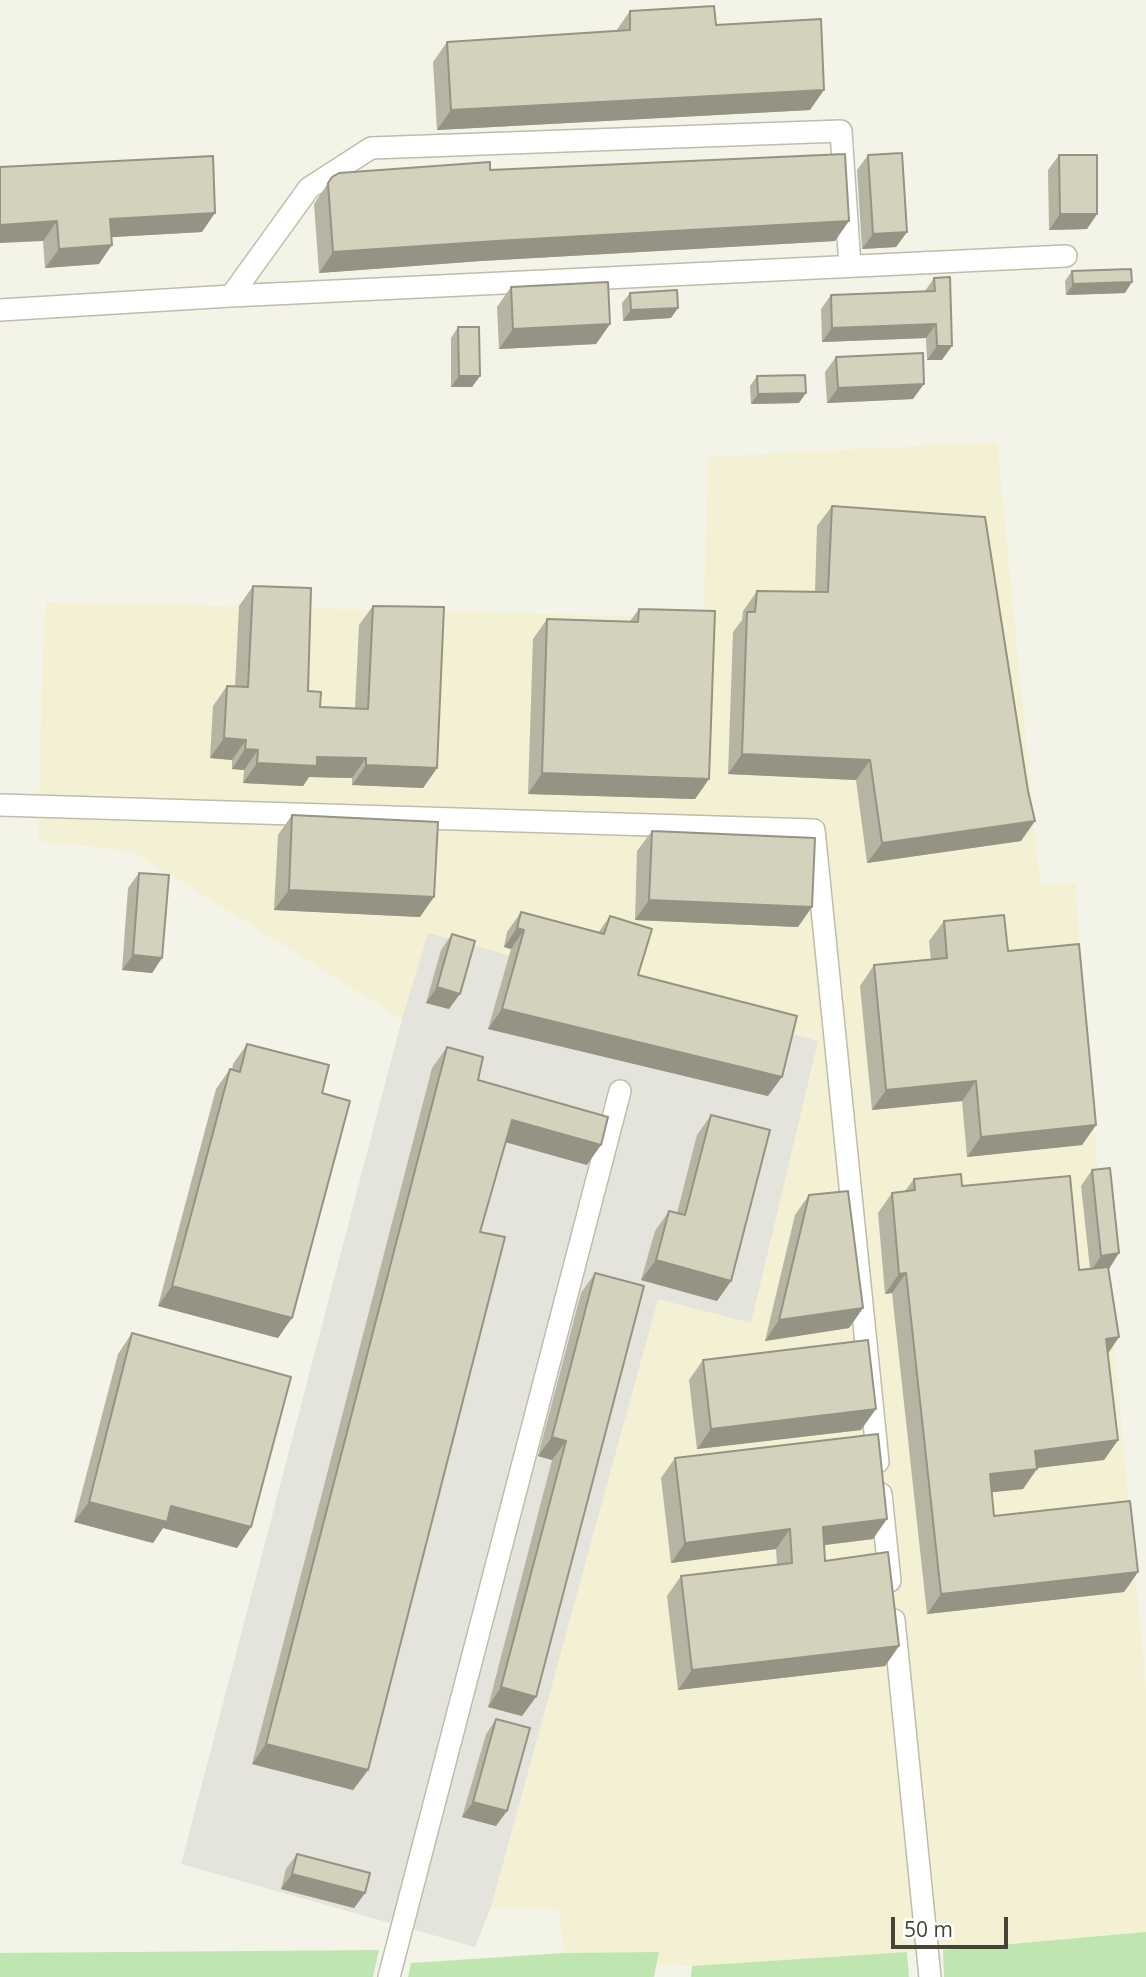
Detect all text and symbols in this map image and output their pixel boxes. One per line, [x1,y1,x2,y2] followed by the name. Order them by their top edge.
[894,1904,1011,1948] scale bar
[904,1915,953,1943] text: 50 m

